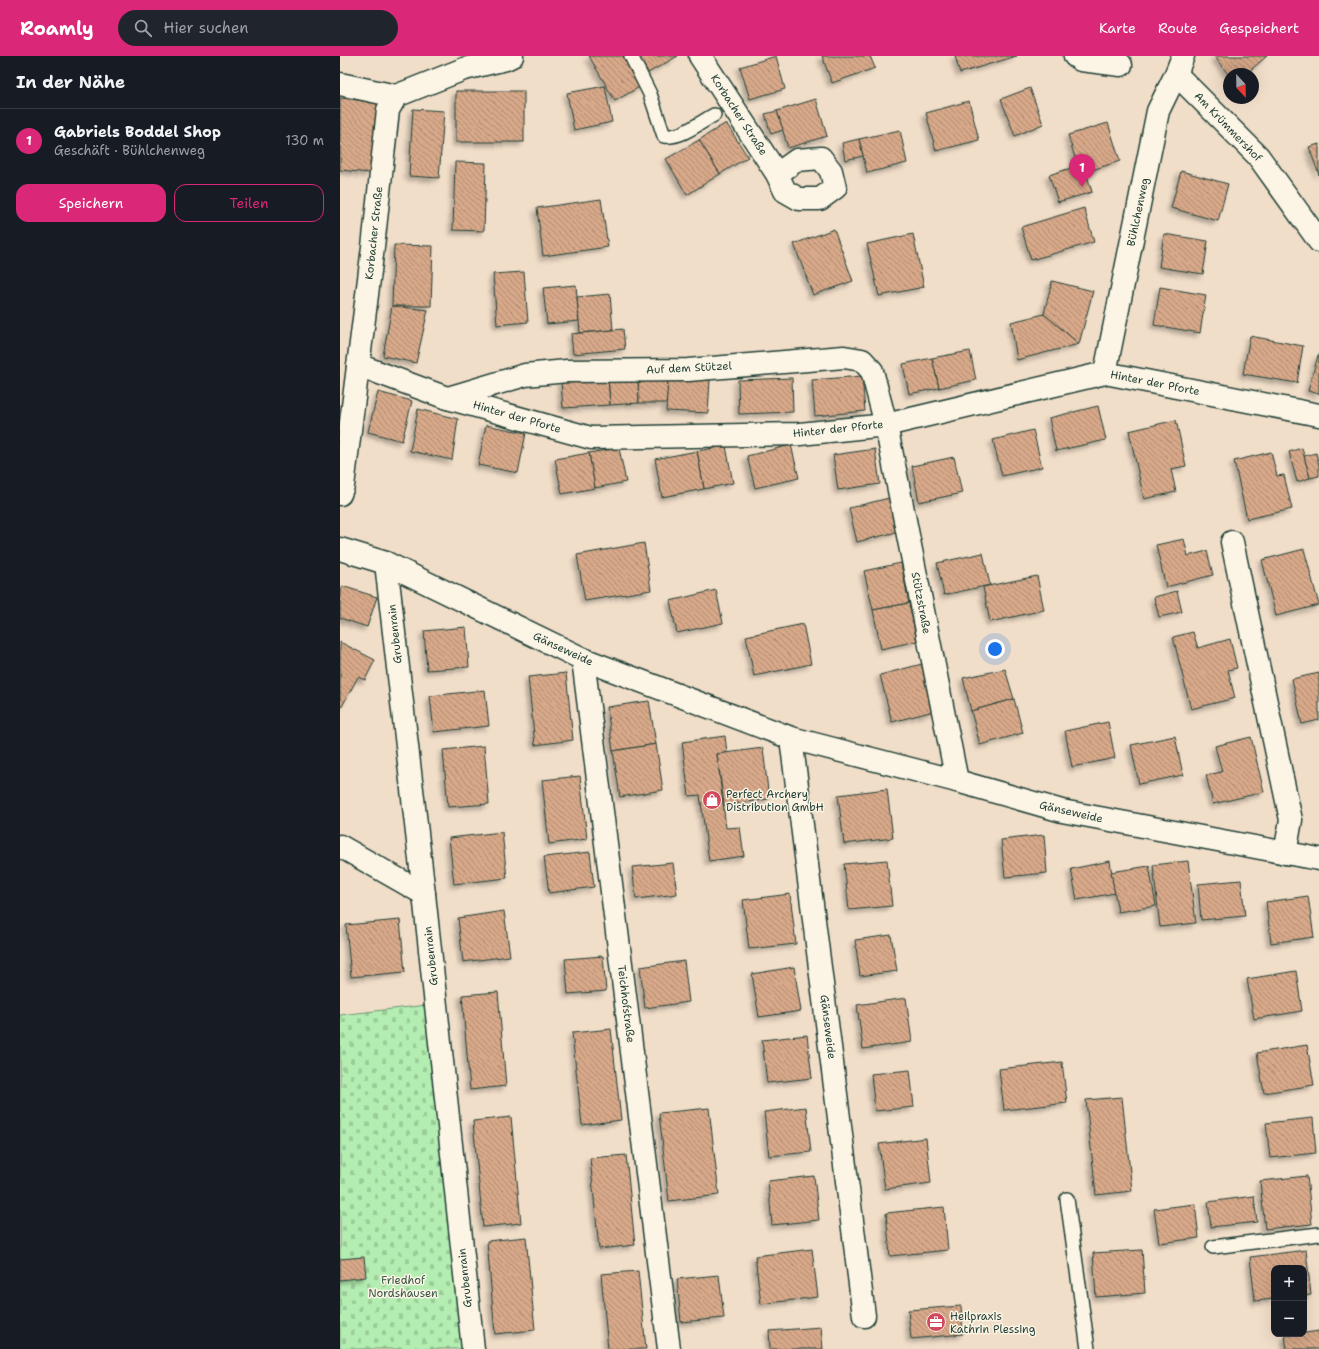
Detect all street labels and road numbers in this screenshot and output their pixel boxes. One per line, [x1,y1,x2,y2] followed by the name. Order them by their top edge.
[707,72,771,158] street label: Korbacher Straße
[1191,89,1266,166] street label: Am Krümmershof
[1123,176,1153,248] street label: Bühlchenweg
[362,186,386,280] street label: Korbacher Straße
[646,358,733,378] street label: Auf dem Stützel
[1109,367,1201,399] street label: Hinter der Pforte
[471,397,563,437] street label: Hinter der Pforte
[792,417,884,441] street label: Hinter der Pforte
[908,571,934,635] street label: Stützstraße
[384,603,406,664] street label: Grubenrain
[530,629,596,669] street label: Gänseweide
[1038,797,1104,827] street label: Gänseweide
[420,925,442,986] street label: Grubenrain
[614,964,638,1044] street label: Teichhofstraße
[817,994,839,1060] street label: Gänseweide
[454,1247,476,1308] street label: Grubenrain

